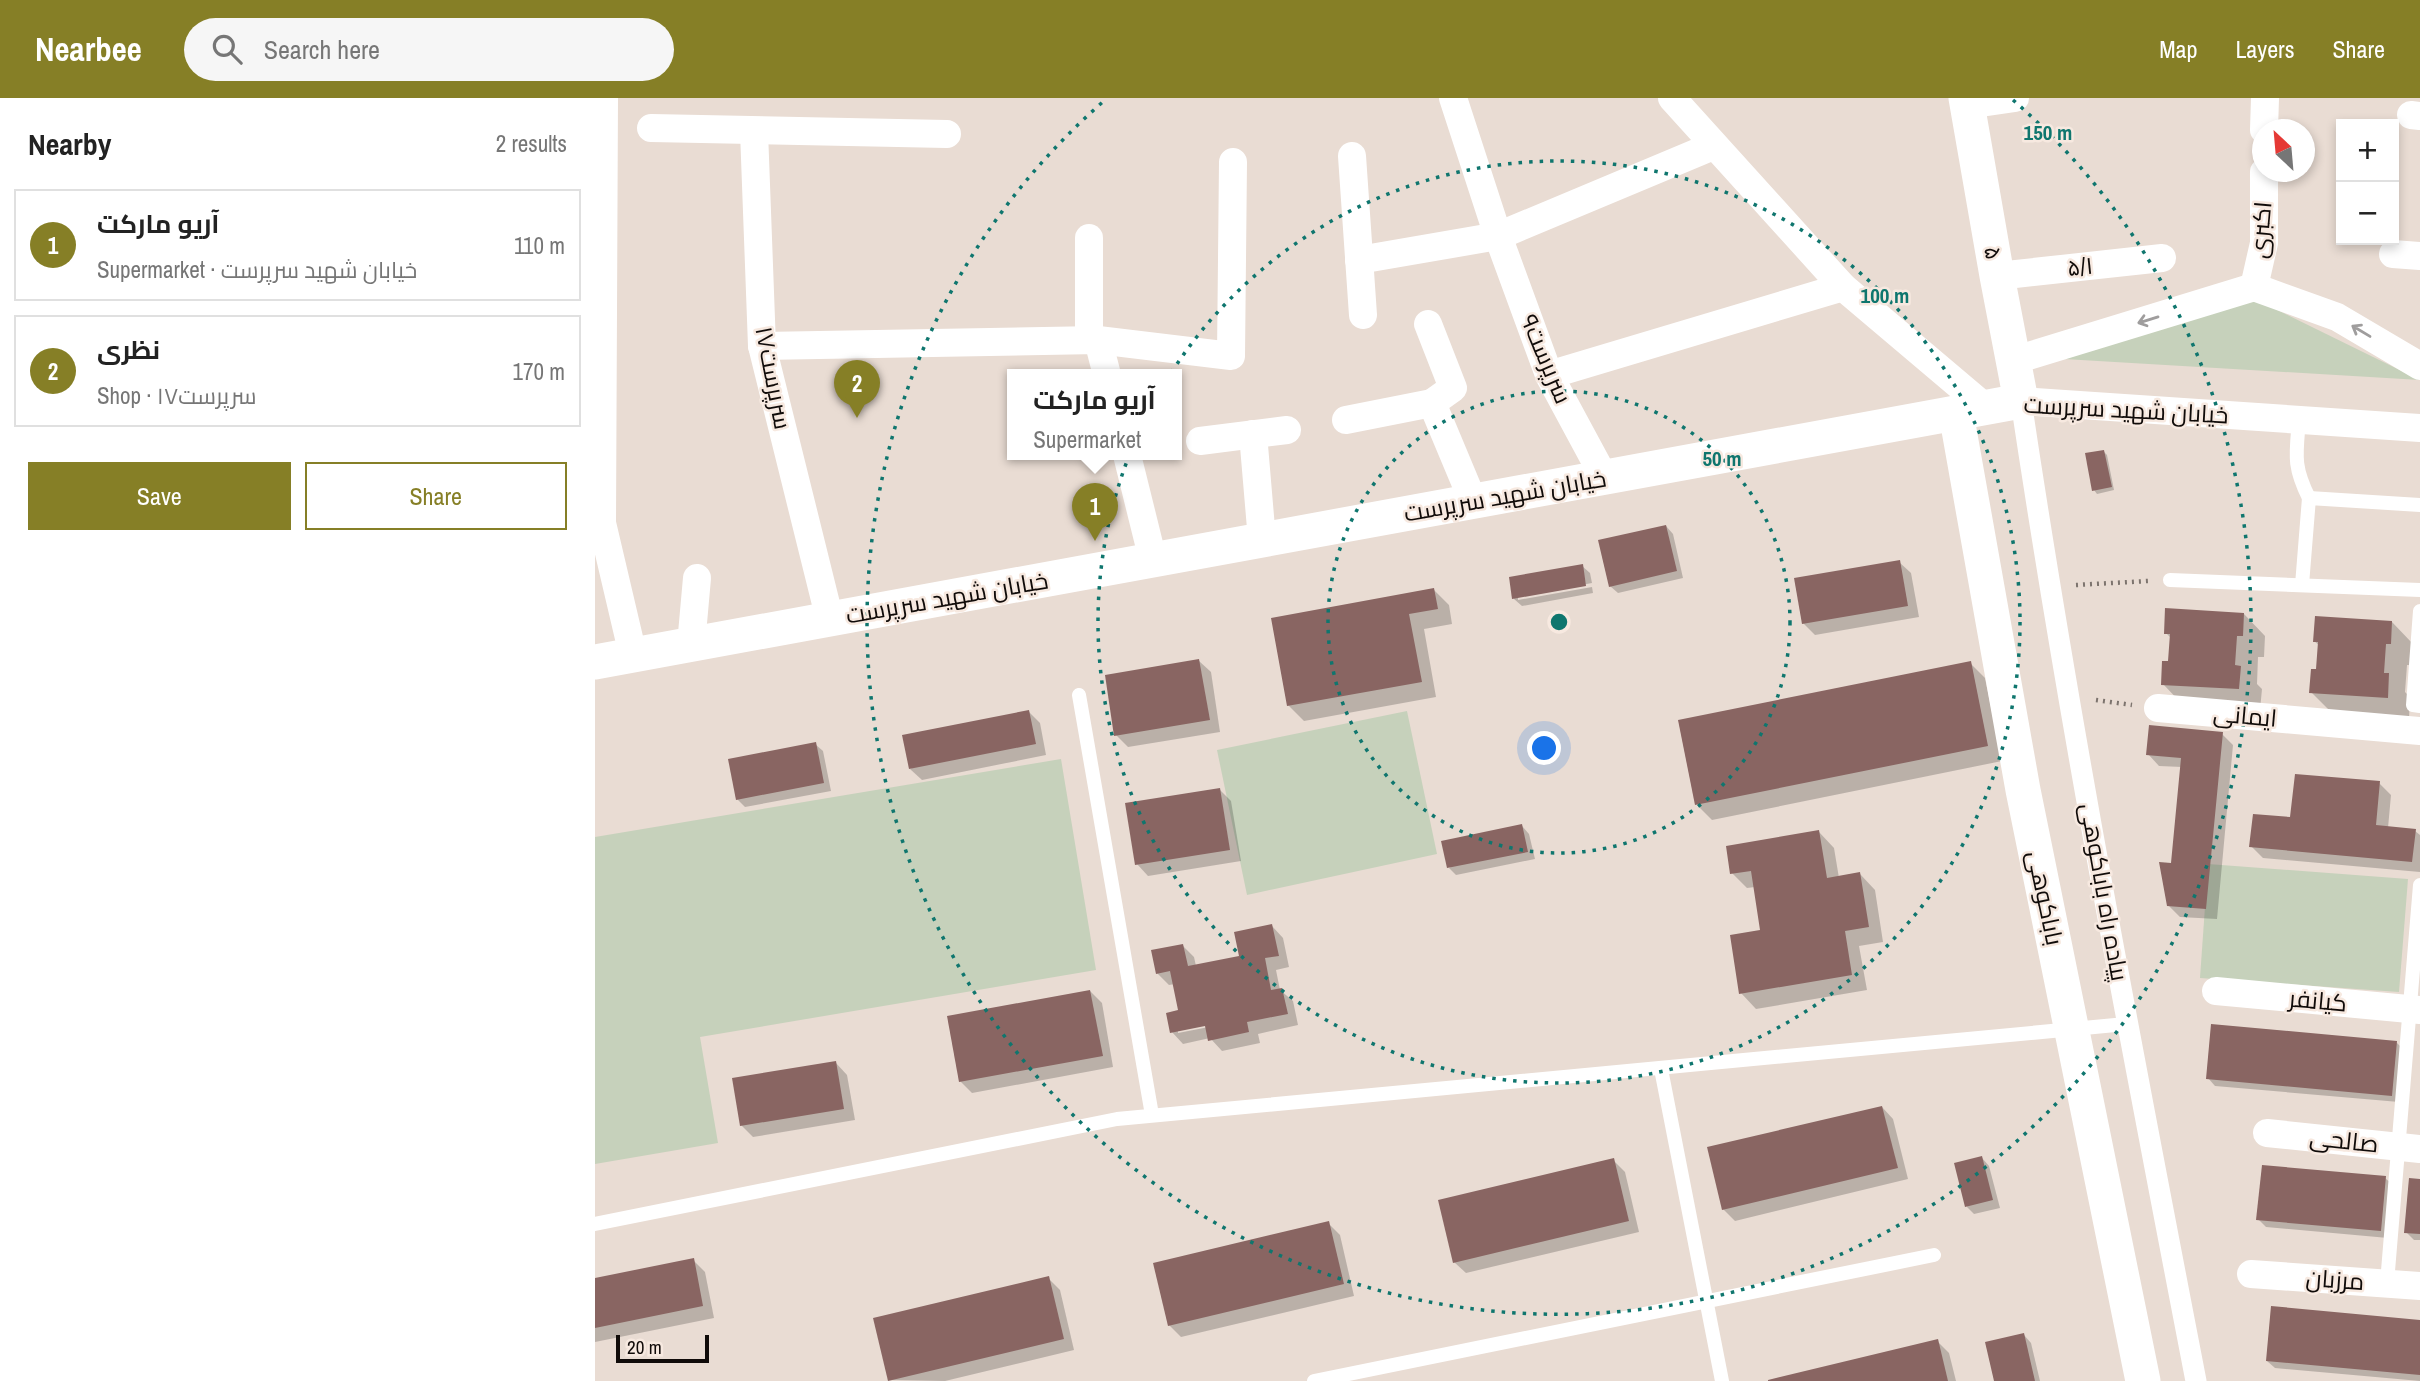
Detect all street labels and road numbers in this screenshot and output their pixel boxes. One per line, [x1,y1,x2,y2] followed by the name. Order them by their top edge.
[2242,200,2278,260] street label: اکبری
[1977,244,2011,262] street label: ۵
[2065,249,2094,283] street label: ۵/۱
[1513,309,1580,409] street label: سرپرست۹
[747,324,800,432] street label: سرپرست۱۷
[2023,388,2229,431] street label: خیابان شهید سرپرست
[1401,461,1609,530] street label: خیابان شهید سرپرست
[843,563,1051,632] street label: خیابان شهید سرپرست
[2212,696,2278,734] street label: ایمانی
[2073,800,2136,984] street label: پیاده راه باباکوهی
[2020,847,2072,948] street label: باباکوهی
[2286,981,2348,1018] street label: کیانفر
[2308,1120,2380,1160] street label: صالحی
[2305,1261,2365,1297] street label: مرزبان

